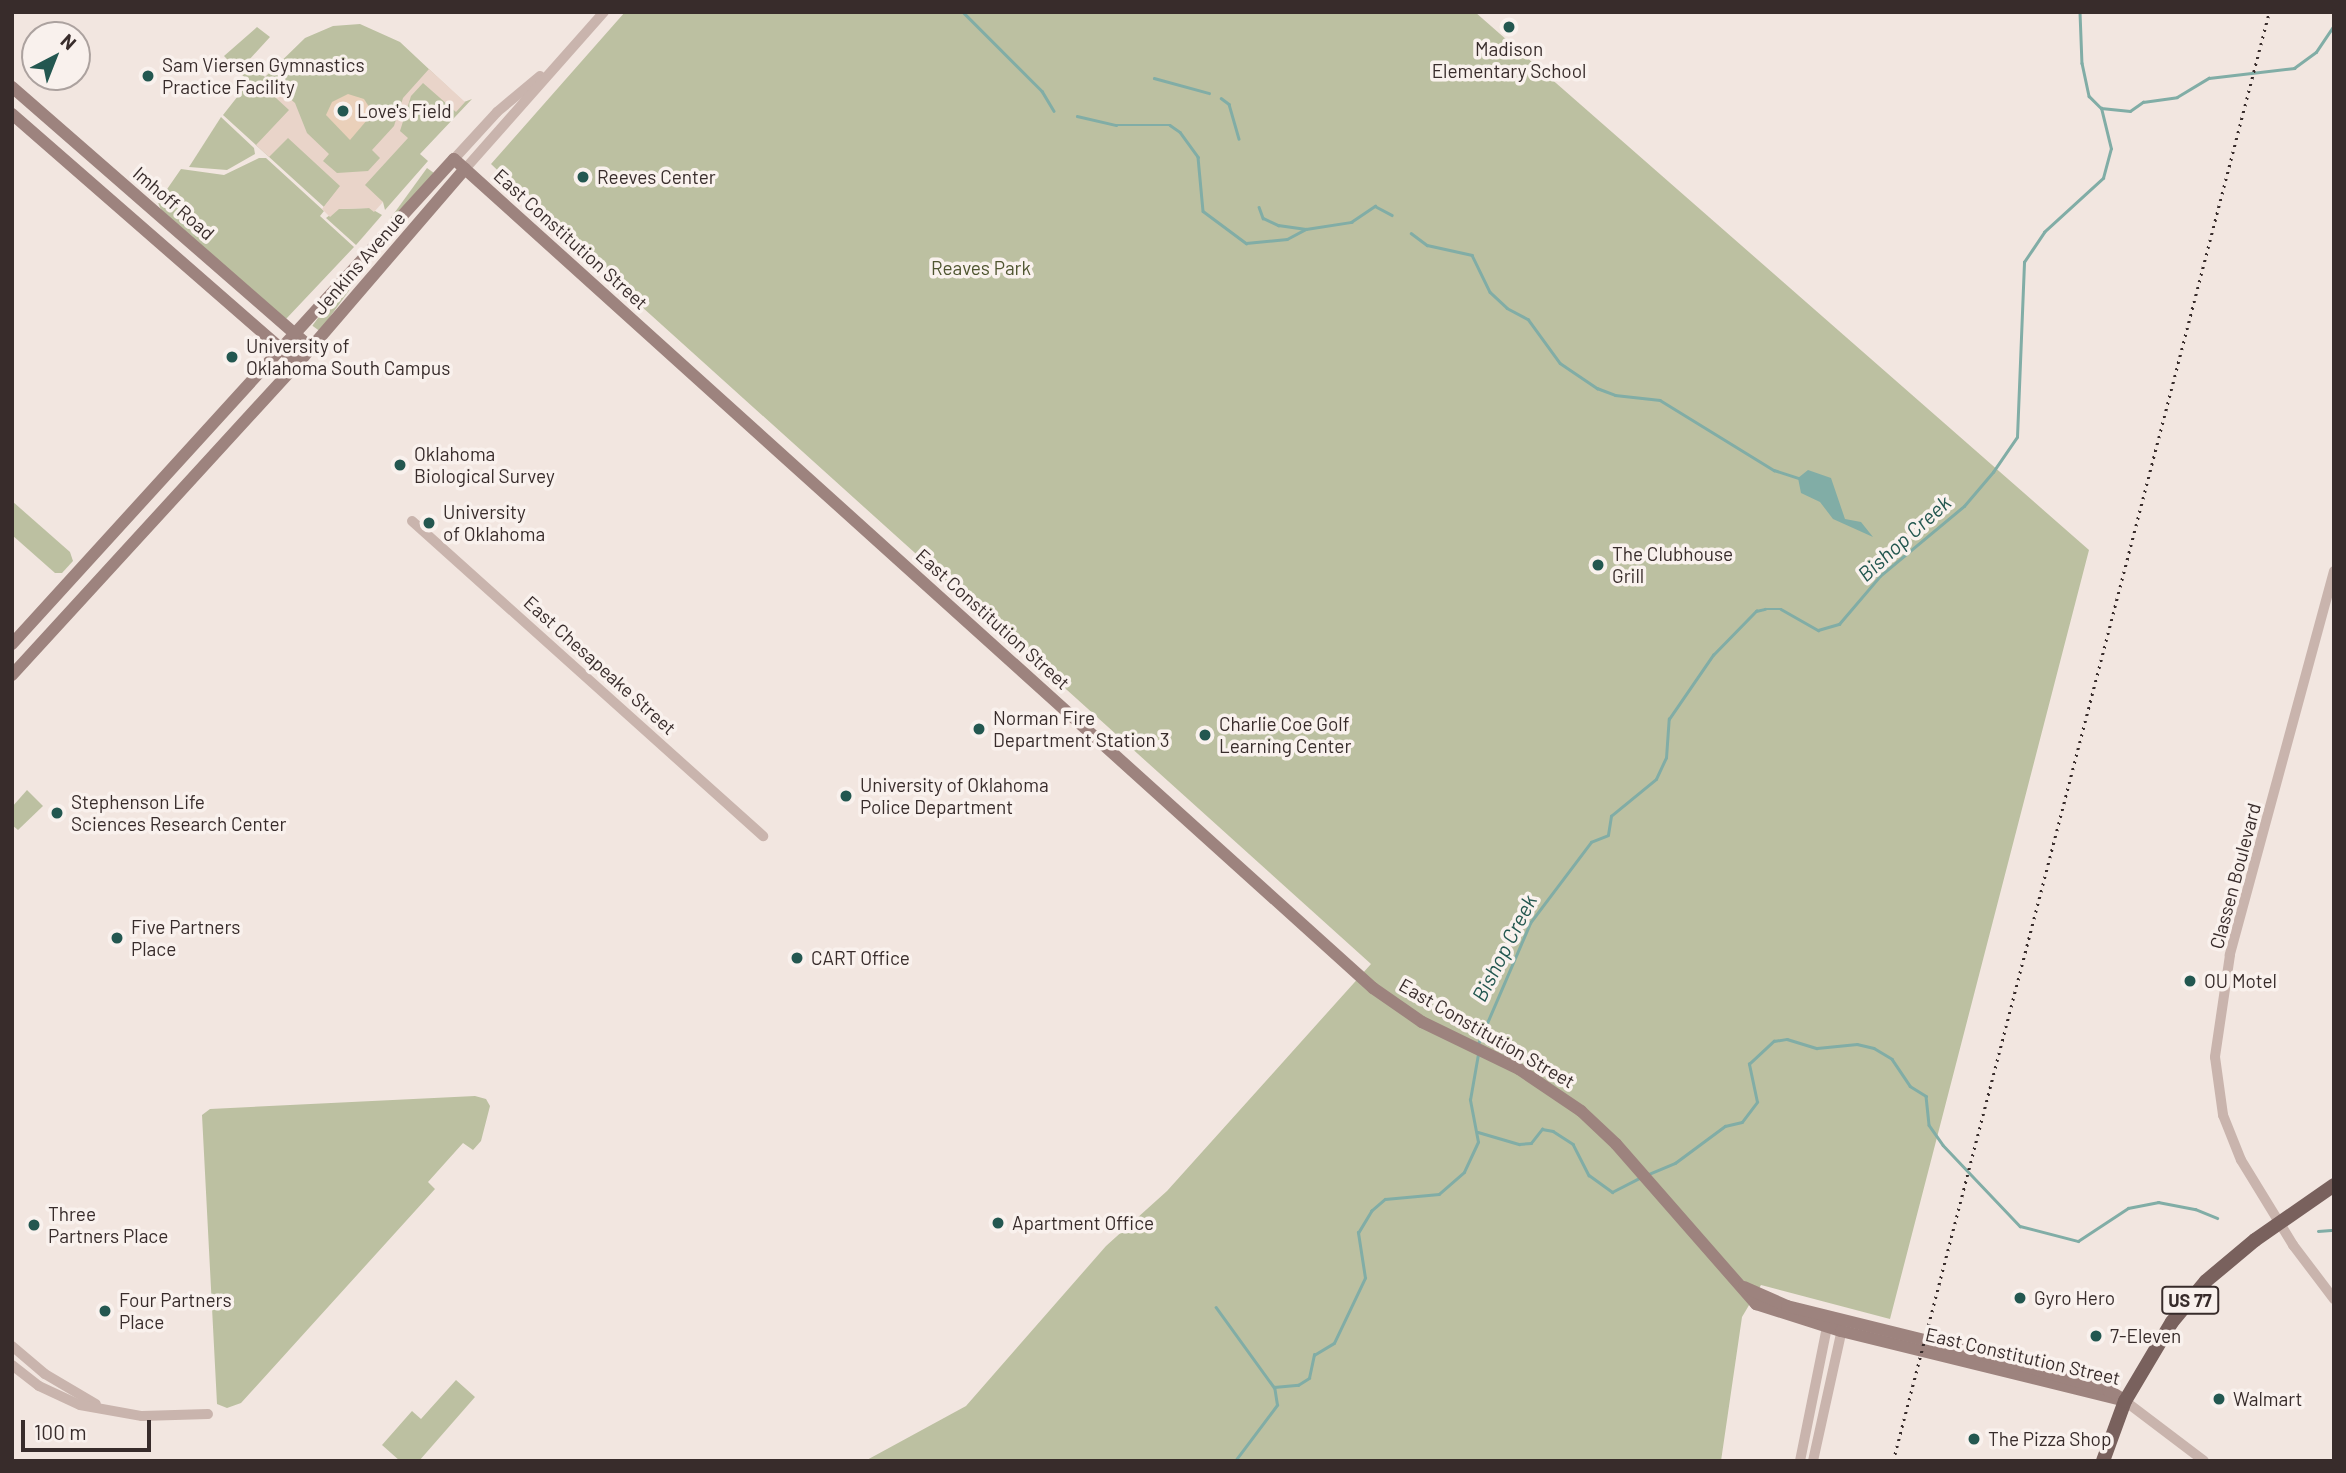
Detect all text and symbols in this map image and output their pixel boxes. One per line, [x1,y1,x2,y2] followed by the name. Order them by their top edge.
[1501,19,1517,35] marker: Madison Elementary School
[21,21,91,91] north arrow
[57,29,81,54] text: N
[1432,38,1586,82] place label: Madison Elementary School
[162,54,365,98] place label: Sam Viersen Gymnastics Practice Facility
[140,68,156,84] marker: Sam Viersen Gymnastics Practice Facility
[357,100,452,122] place label: Love's Field
[335,103,351,119] marker: Love's Field
[129,161,219,245] street label: Imhoff Road
[489,164,653,314] street label: East Constitution Street
[597,166,716,188] place label: Reeves Center
[575,169,591,185] marker: Reeves Center
[308,207,410,319] street label: Jenkins Avenue
[931,257,1031,279] park label: Reaves Park
[246,335,450,379] place label: University of Oklahoma South Campus
[224,349,240,365] marker: University of Oklahoma South Campus
[414,443,555,487] place label: Oklahoma Biological Survey
[392,457,408,473] marker: Oklahoma Biological Survey
[1852,490,1956,586] water label: Bishop Creek
[443,501,545,545] place label: University of Oklahoma
[421,515,437,531] marker: University of Oklahoma
[1612,543,1733,587] place label: The Clubhouse Grill
[911,544,1075,694] street label: East Constitution Street
[1590,557,1606,573] marker: The Clubhouse Grill
[519,591,681,739] street label: East Chesapeake Street
[993,707,1169,751] place label: Norman Fire Department Station 3
[1219,713,1351,757] place label: Charlie Coe Golf Learning Center
[971,721,987,737] marker: Norman Fire Department Station 3
[1197,727,1213,743] marker: Charlie Coe Golf Learning Center
[860,774,1049,818] place label: University of Oklahoma Police Department
[838,788,854,804] marker: University of Oklahoma Police Department
[71,791,286,835] place label: Stephenson Life Sciences Research Center
[2205,801,2265,951] street label: Classen Boulevard
[49,805,65,821] marker: Stephenson Life Sciences Research Center
[1466,890,1542,1006] water label: Bishop Creek
[131,916,240,960] place label: Five Partners Place
[109,930,125,946] marker: Five Partners Place
[811,947,910,969] place label: CART Office
[789,950,805,966] marker: CART Office
[2204,970,2277,992] place label: OU Motel
[1395,973,1579,1093] street label: East Constitution Street
[2182,973,2198,989] marker: OU Motel
[48,1203,168,1247] place label: Three Partners Place
[1012,1212,1154,1234] place label: Apartment Office
[990,1215,1006,1231] marker: Apartment Office
[26,1217,42,1233] marker: Three Partners Place
[2160,1286,2220,1315] road number: US 77
[2034,1287,2115,1309] place label: Gyro Hero
[119,1289,232,1333] place label: Four Partners Place
[2012,1290,2028,1306] marker: Gyro Hero
[97,1303,113,1319] marker: Four Partners Place
[1923,1322,2123,1390] street label: East Constitution Street
[2110,1325,2181,1347] place label: 7-Eleven
[2088,1328,2104,1344] marker: 7-Eleven
[2233,1388,2302,1410] place label: Walmart
[2211,1391,2227,1407] marker: Walmart
[24,1406,154,1450] scale bar
[34,1419,87,1444] text: 100 m
[1988,1428,2111,1450] place label: The Pizza Shop
[1966,1431,1982,1447] marker: The Pizza Shop

